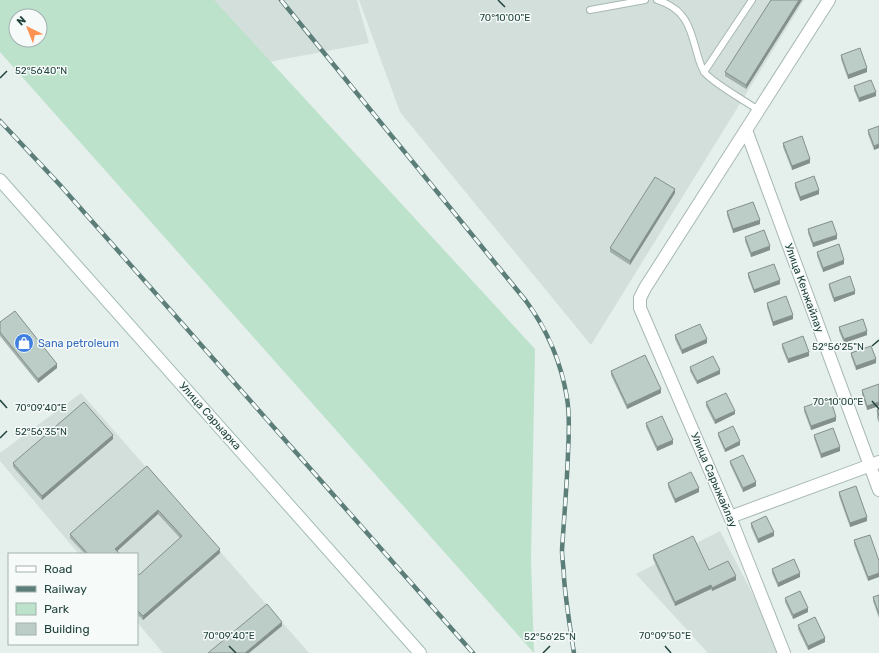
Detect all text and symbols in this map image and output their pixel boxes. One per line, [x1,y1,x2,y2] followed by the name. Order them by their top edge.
[8,8,48,48] north arrow
[480,12,530,24] text: 70°10'00"E
[14,14,29,29] text: N
[15,65,67,77] text: 52°56'40"N
[782,242,826,334] street label: Улица Кенжайлау
[13,332,35,354] shop icon: Sana petroleum
[38,337,119,350] place label: Sana petroleum
[812,341,864,353] text: 52°56'25"N
[176,379,244,453] street label: Улица Сарыарка
[813,396,863,408] text: 70°10'00"E
[15,402,67,414] text: 70°09'40"E
[15,426,67,438] text: 52°56'35"N
[688,431,740,529] street label: Улица Сарыжайлау
[8,553,138,645] legend
[44,562,72,576] text: Road
[44,582,87,596] text: Railway
[44,602,70,616] text: Park
[44,622,90,636] text: Building
[203,630,255,642] text: 70°09'40"E
[639,630,691,642] text: 70°09'50"E
[524,631,576,643] text: 52°56'25"N

